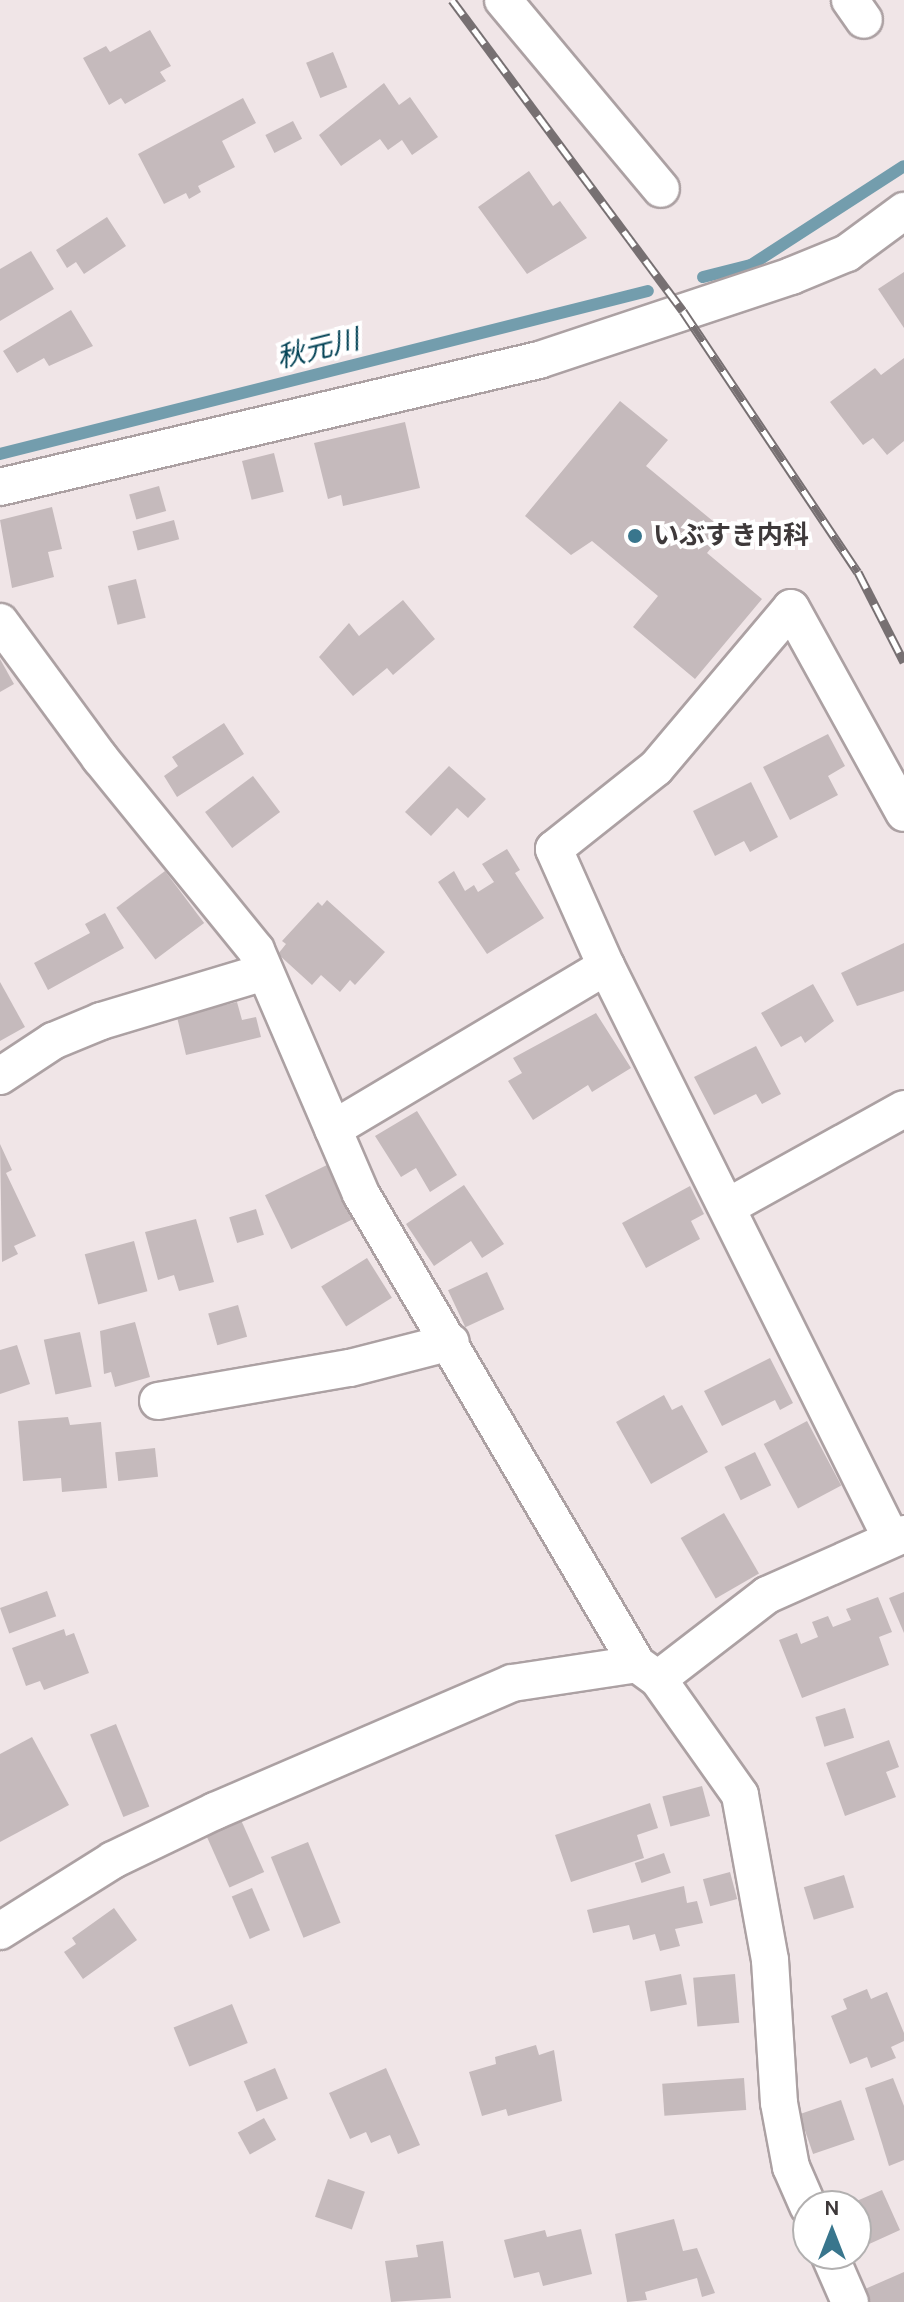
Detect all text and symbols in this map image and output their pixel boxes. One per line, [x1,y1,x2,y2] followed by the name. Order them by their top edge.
[273,323,363,375] water label: 秋元川
[653,520,809,552] place label: いぶすき内科
[624,525,646,547] marker: いぶすき内科
[792,2190,872,2270] north arrow
[824,2195,840,2221] text: N

